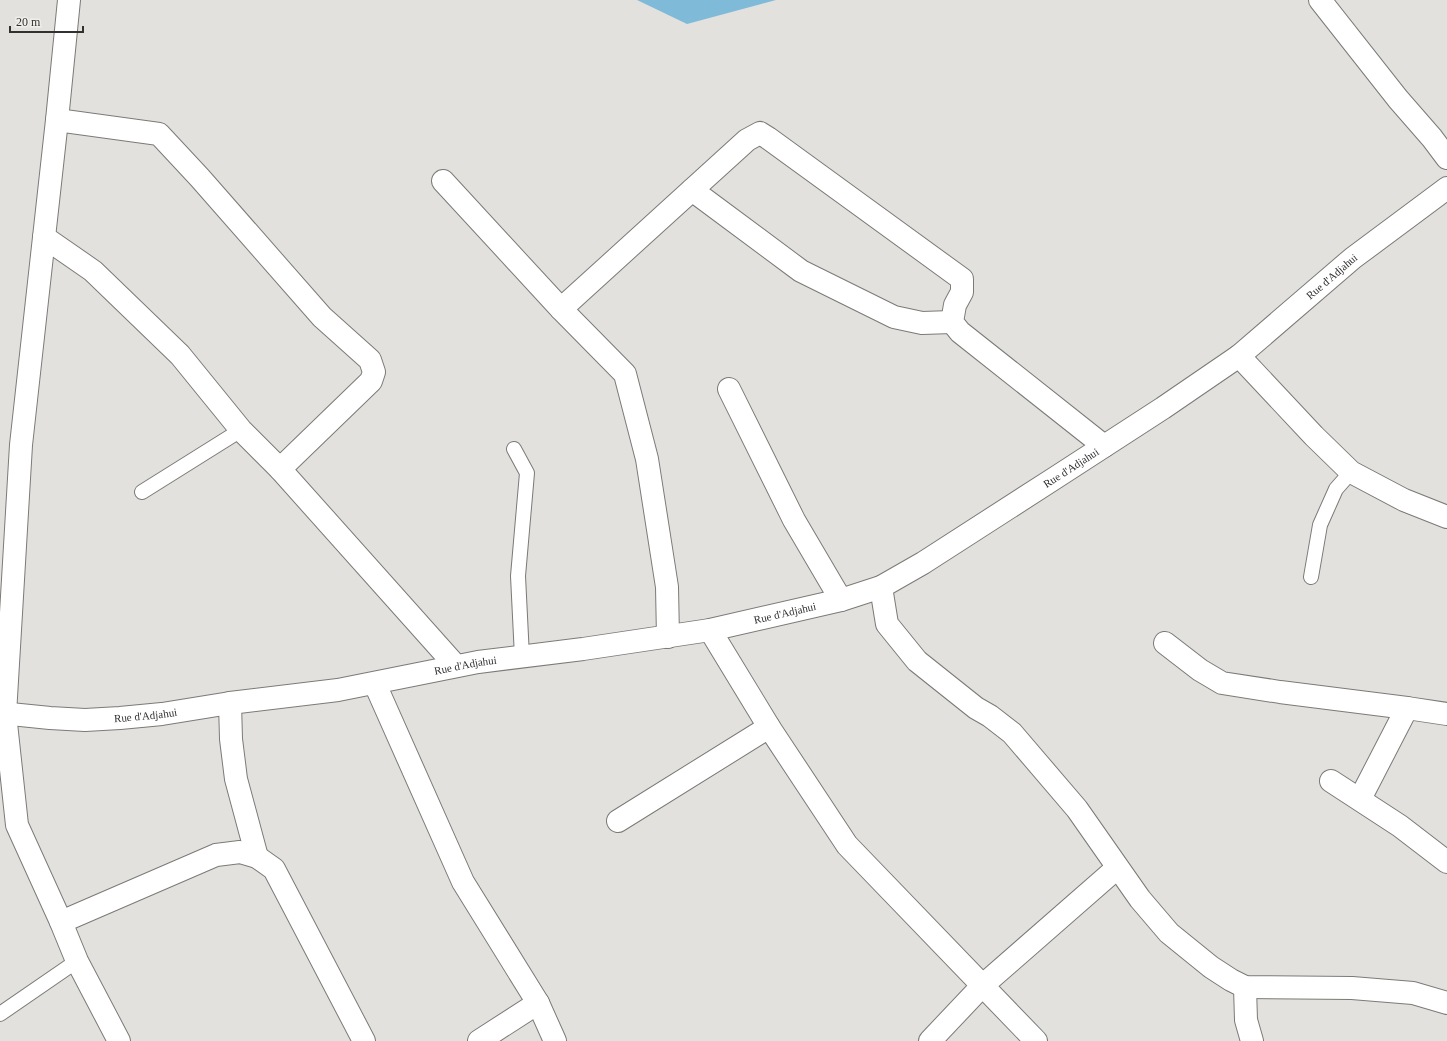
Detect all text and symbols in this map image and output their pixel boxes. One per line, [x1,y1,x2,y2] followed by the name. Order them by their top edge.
[10,8,83,34] scale bar
[16,15,41,29] text: 20 m
[1304,251,1359,302] street label: Rue d'Adjahui
[1041,445,1101,490] street label: Rue d'Adjahui
[753,600,817,626] street label: Rue d'Adjahui
[433,654,497,677] street label: Rue d'Adjahui
[114,706,178,724] street label: Rue d'Adjahui

